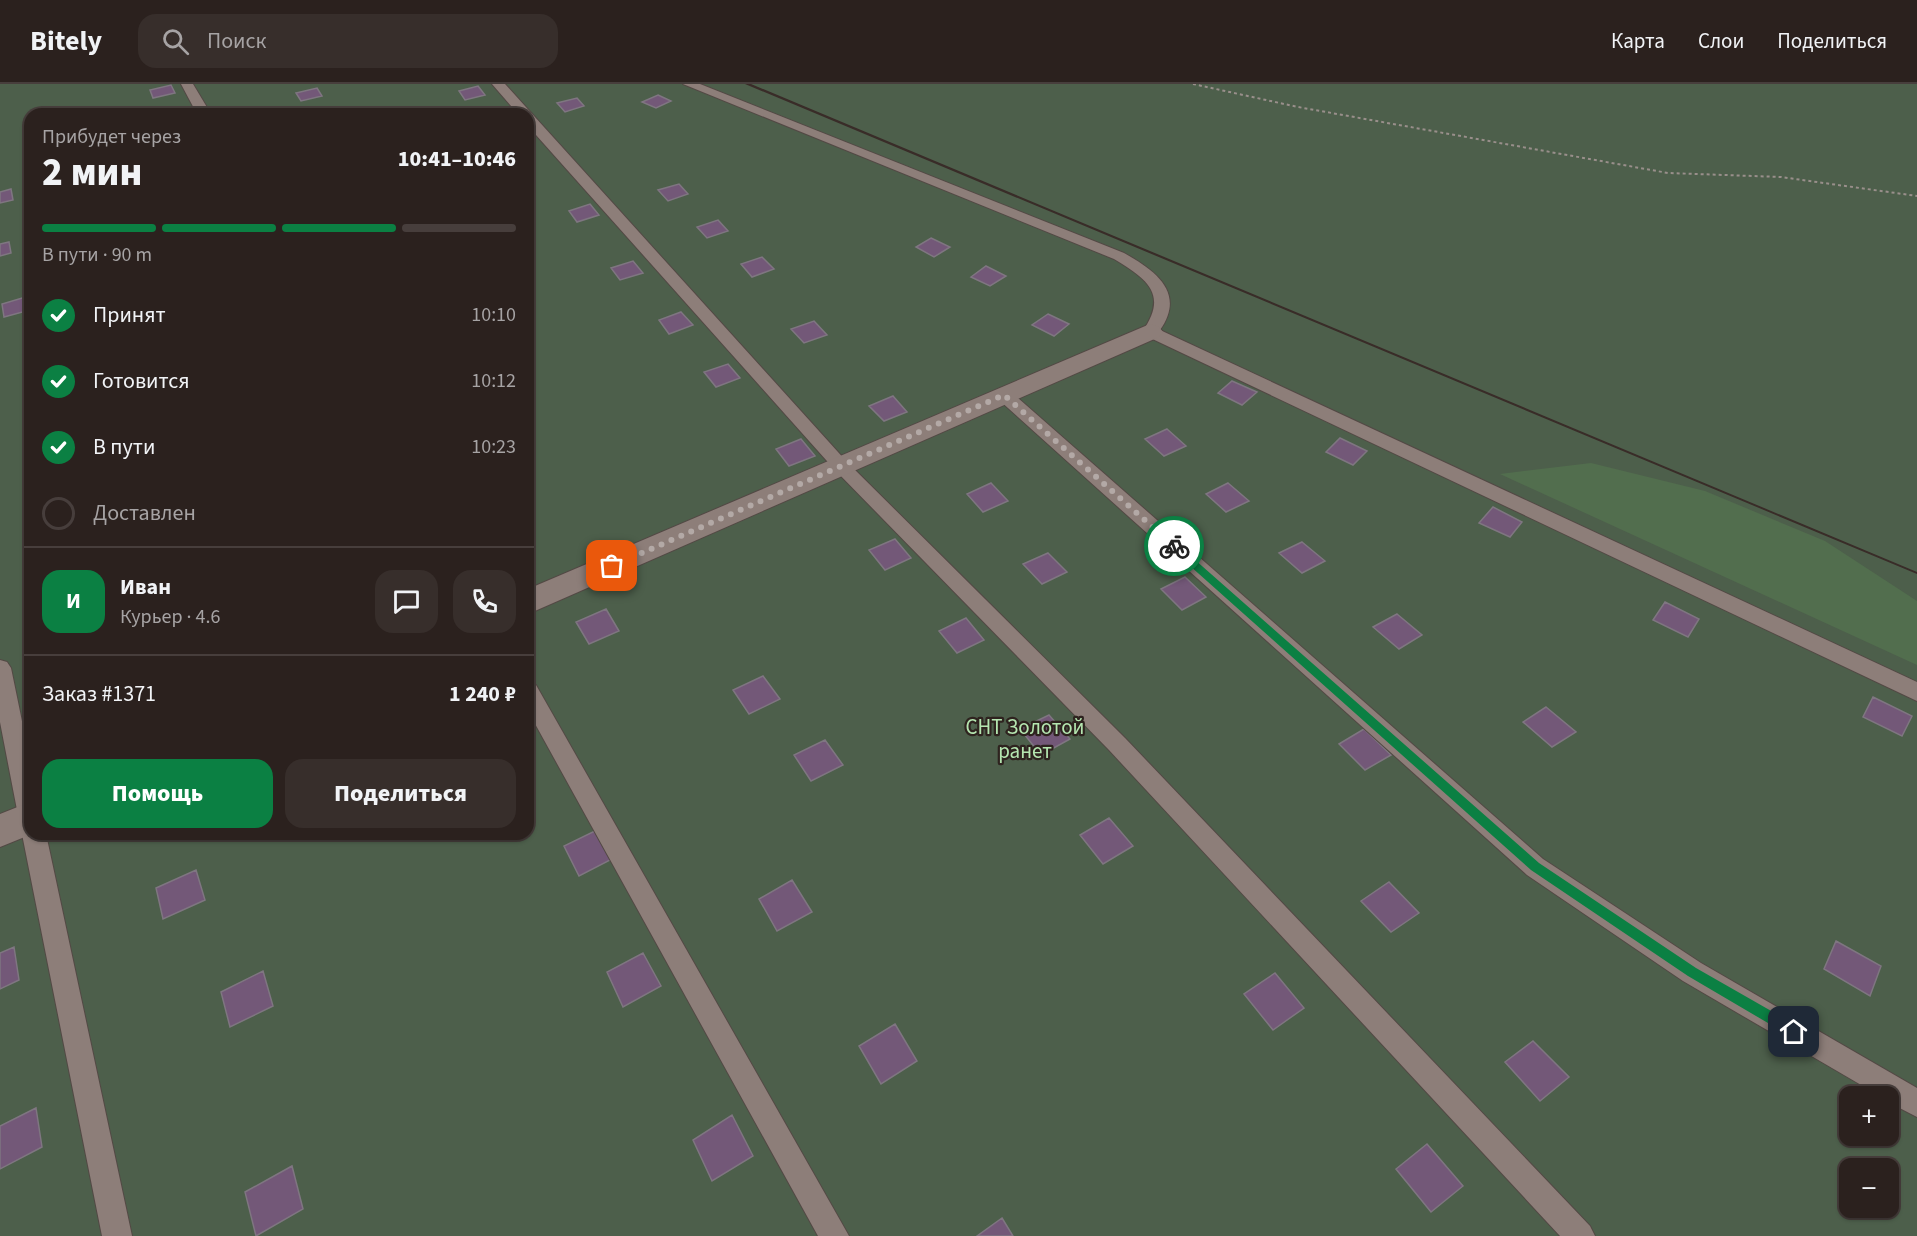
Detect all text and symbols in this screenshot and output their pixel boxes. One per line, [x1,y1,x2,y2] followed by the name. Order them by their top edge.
[138,14,558,68] search box
[30,21,102,61] text: Bitely
[159,25,192,58] icon: search
[207,25,266,57] text: Поиск
[1611,26,1665,56] text: Карта
[1698,26,1744,56] text: Слои
[1777,26,1887,56] text: Поделиться
[42,123,181,151] text: Прибудет через
[398,143,516,175] text: 10:41–10:46
[42,145,142,201] text: 2 мин
[42,241,152,269] text: В пути · 90 m
[42,299,75,332] icon: check
[93,299,166,331] text: Принят
[471,301,516,329] text: 10:10
[42,365,75,398] icon: check
[93,365,190,397] text: Готовится
[471,367,516,395] text: 10:12
[42,431,75,464] icon: check
[93,431,155,463] text: В пути
[471,433,516,461] text: 10:23
[93,497,196,529] text: Доставлен
[1144,516,1204,576] courier
[1158,530,1191,563] icon: bike
[586,540,637,591] pin
[595,549,628,582] icon: bag
[375,570,438,633] button: chat
[453,570,516,633] button: phone
[120,571,171,603] text: Иван
[66,585,81,617] text: И
[120,603,220,631] text: Курьер · 4.6
[42,678,156,710] text: Заказ #1371
[449,678,516,710] text: 1 240 ₽
[966,712,1084,766] park label: СНТ Золотой ранет
[42,759,273,828] button: Помощь
[285,759,516,828] button: Поделиться
[1768,1006,1819,1057] pin
[1777,1015,1810,1048] icon: home
[1839,1086,1899,1218] map controls
[1839,1086,1899,1146] button: +
[1839,1158,1899,1218] button: −

